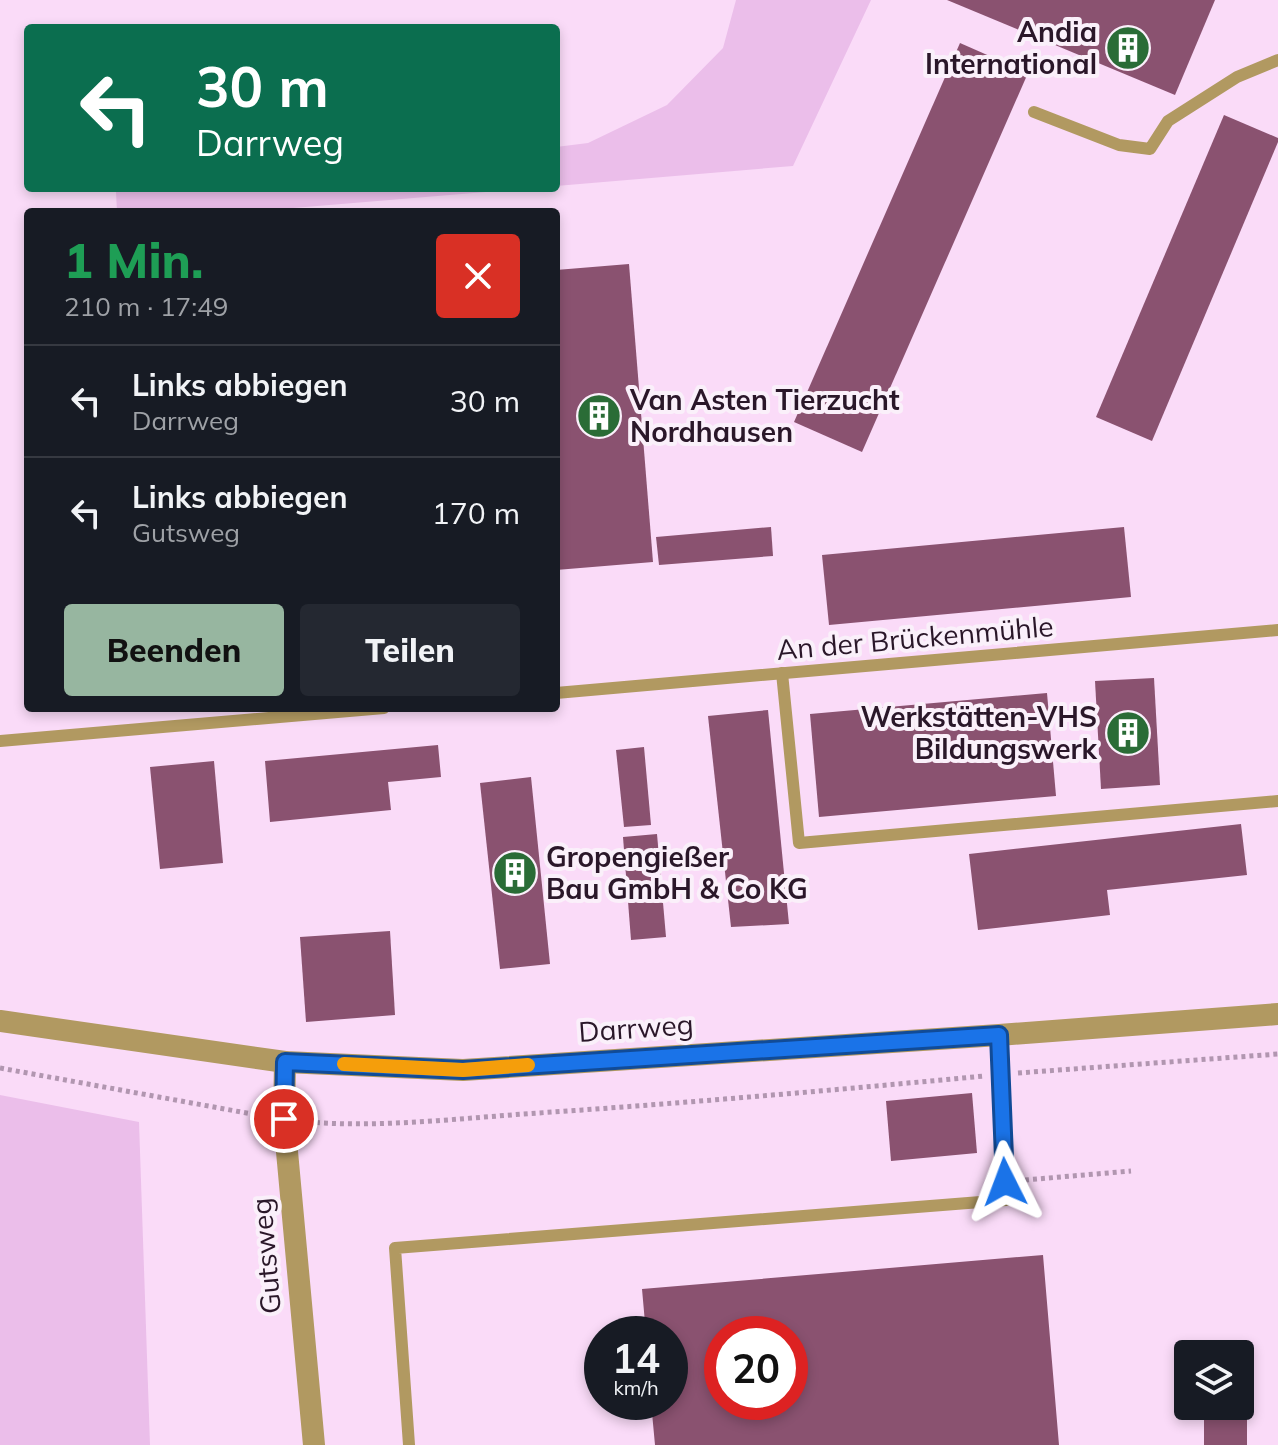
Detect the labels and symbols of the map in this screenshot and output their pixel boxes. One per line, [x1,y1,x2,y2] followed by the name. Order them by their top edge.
[925,14,1097,81] place label: Andia International
[1104,24,1152,72] building icon: Andia International
[629,382,900,449] place label: Van Asten Tierzucht Nordhausen
[575,392,623,440] building icon: Van Asten Tierzucht Nordhausen
[775,608,1055,667] street label: An der Brückenmühle
[861,699,1098,766] place label: Werkstätten-VHS Bildungswerk
[1104,709,1152,757] building icon: Werkstätten-VHS Bildungswerk
[546,839,808,906] place label: Gropengießer Bau GmbH & Co KG
[491,849,539,897] building icon: Gropengießer Bau GmbH & Co KG
[577,1006,695,1049] street label: Darrweg
[250,1085,318,1153] pin
[963,1140,1047,1224] position arrow
[243,1197,288,1315] street label: Gutsweg
[704,1316,808,1420] speed limit sign: 20

